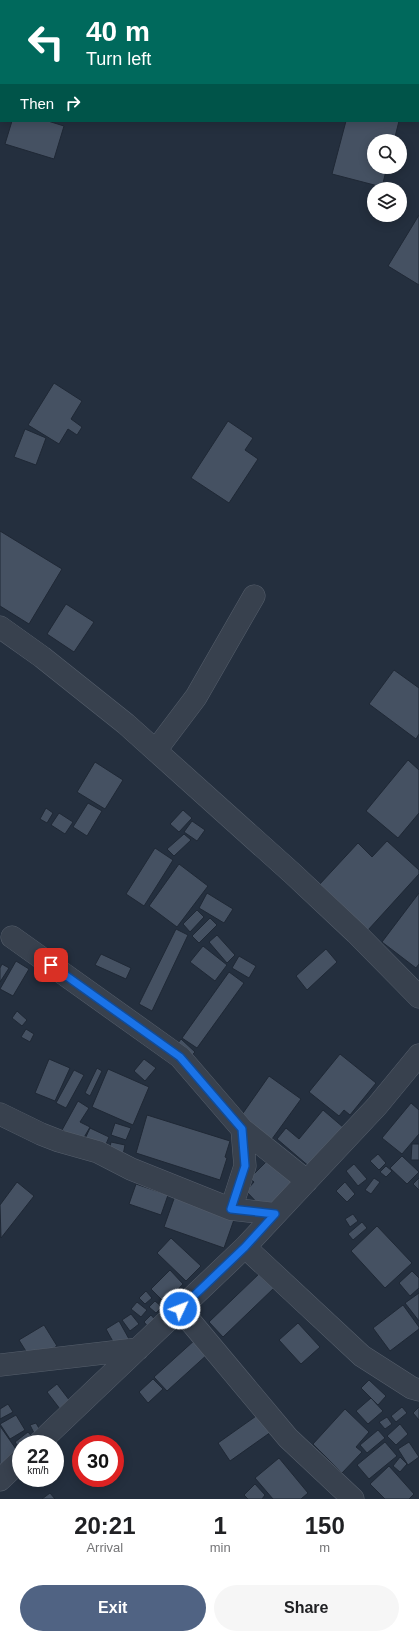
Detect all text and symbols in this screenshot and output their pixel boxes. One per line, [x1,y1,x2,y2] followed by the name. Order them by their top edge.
[20,16,72,68] icon: left
[86,16,150,47] text: 40 m
[86,49,151,69] text: Turn left
[62,92,84,114] icon: right
[20,95,54,112] text: Then
[367,134,407,222] map controls
[367,134,407,174] button: search
[367,182,407,222] button: layers
[34,948,68,982] pin
[40,954,62,976] icon: arrive
[159,1288,201,1330] position arrow
[72,1435,124,1487] speed limit sign: 30
[27,1445,49,1467] text: 22
[27,1465,49,1476] text: km/h
[74,1512,136,1539] text: 20:21
[213,1512,227,1539] text: 1
[305,1512,345,1539] text: 150
[86,1540,123,1555] text: Arrival
[210,1540,231,1555] text: min
[319,1540,330,1555] text: m
[20,1585,206,1631] button: Exit
[214,1585,399,1631] button: Share

